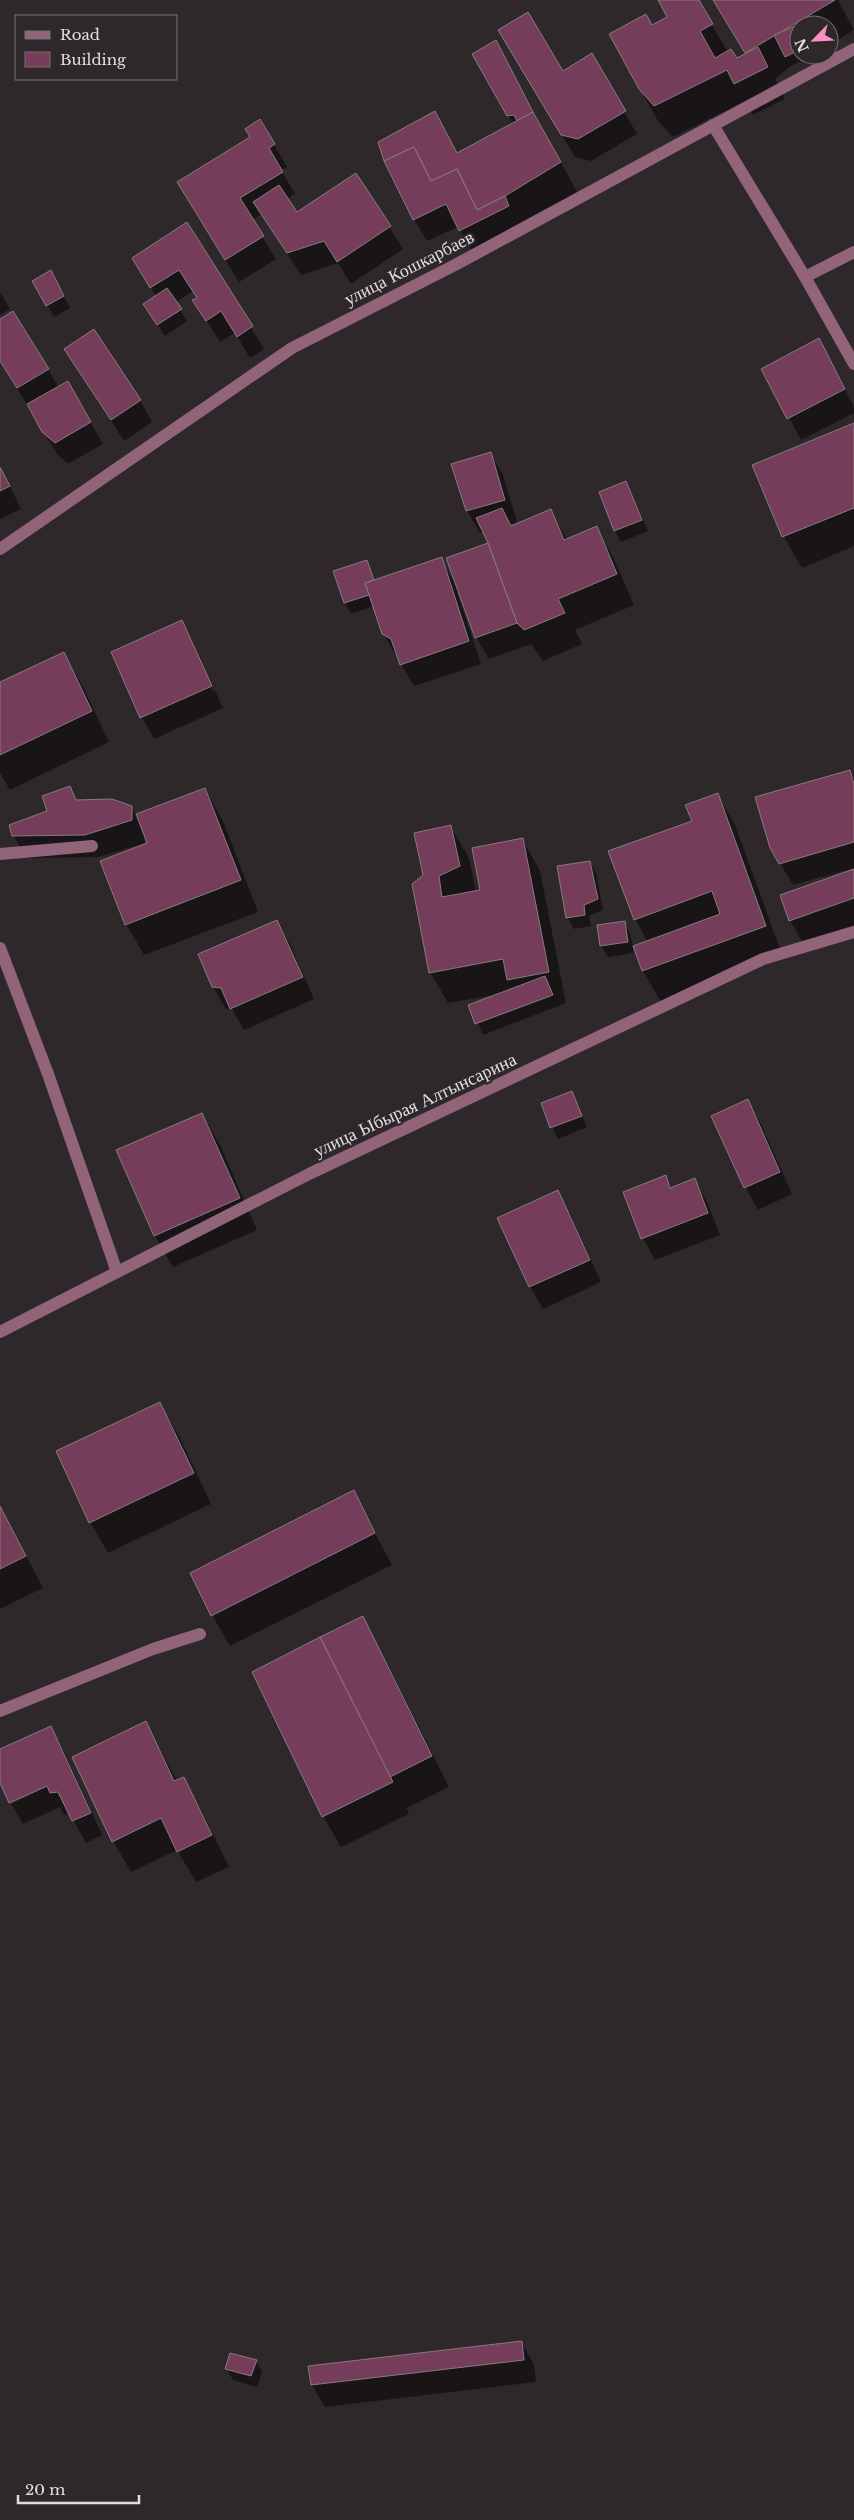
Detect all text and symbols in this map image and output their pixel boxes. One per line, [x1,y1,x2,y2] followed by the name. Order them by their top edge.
[15,15,178,80] legend
[789,15,839,65] north arrow
[60,25,100,44] text: Road
[791,36,813,55] text: N
[60,50,127,69] text: Building
[340,226,478,310] street label: улица Кошкарбаев
[310,1048,520,1162] street label: улица Ыбырая Алтынсарина
[18,2472,139,2504] scale bar
[25,2480,65,2499] text: 20 m

